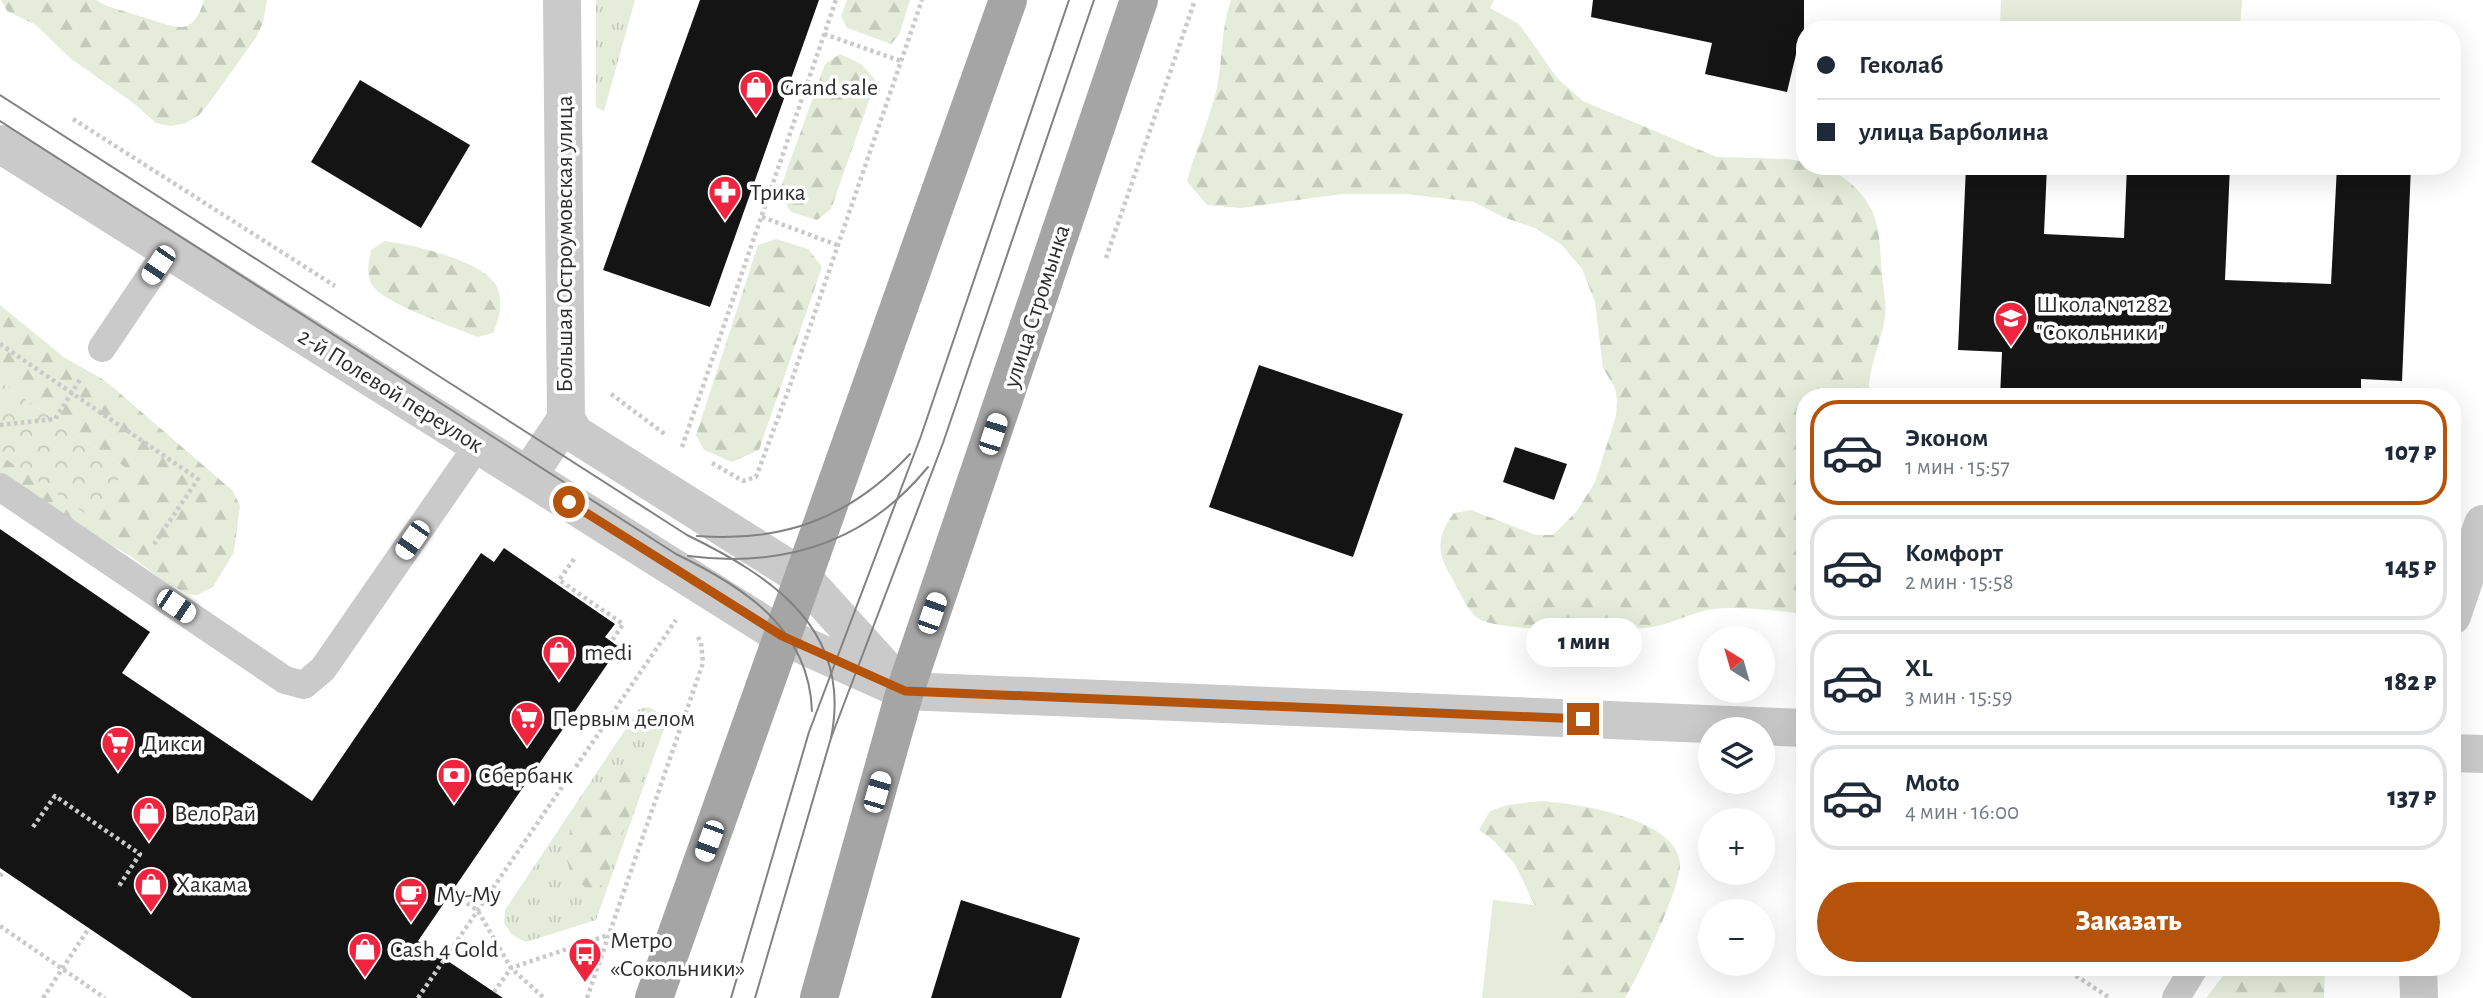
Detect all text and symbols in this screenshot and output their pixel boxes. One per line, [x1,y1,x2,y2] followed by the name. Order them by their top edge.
[1859,52,1943,78] text: Геколаб
[737,68,775,117] shop icon: Grand sale
[780,76,878,100] place label: Grand sale
[553,95,577,393] street label: Большая Остроумовская улица
[1859,119,2049,145] text: улица Барболина
[706,173,744,222] pharmacy icon: Трика
[750,181,806,205] place label: Трика
[999,222,1075,392] street label: улица Стромынка
[138,242,179,288] car
[2036,293,2169,345] place label: Школа №1282 "Сокольники"
[1992,299,2030,348] school or university icon: Школа №1282 "Сокольники"
[294,324,487,458] street label: 2-й Полевой переулок
[977,411,1010,457] car
[1821,421,1884,484] icon: car
[1905,425,1988,451] text: Эконом
[2385,439,2436,465] text: 107 ₽
[1905,456,2010,479] text: 1 мин · 15:57
[553,486,585,518] route start
[392,517,433,563] car
[1821,536,1884,599] icon: car
[1905,540,2003,566] text: Комфорт
[2385,554,2436,580] text: 145 ₽
[1905,571,2014,594] text: 2 мин · 15:58
[153,586,200,626] car
[916,590,949,636] car
[1525,618,1641,666] callout: 1 мин
[1698,626,1774,704] north arrow
[1698,626,1775,976] map controls
[1558,631,1610,654] text: 1 мин
[540,633,578,682] shop icon: medi
[584,641,633,665] place label: medi
[1821,651,1884,714] icon: car
[1905,655,1932,681] text: XL
[2385,669,2436,695] text: 182 ₽
[1905,686,2013,709] text: 3 мин · 15:59
[508,699,546,748] supermarket icon: Первым делом
[1567,703,1599,735] route end
[552,707,695,731] place label: Первым делом
[1698,717,1775,794] button: layers
[99,724,137,773] supermarket icon: Дикси
[142,732,203,756] place label: Дикси
[435,756,473,805] bank icon: Сбербанк
[478,764,573,788] place label: Сбербанк
[1821,766,1884,829] icon: car
[862,769,893,815] car
[1905,770,1960,796] text: Moto
[2387,784,2436,810] text: 137 ₽
[130,794,168,843] shop icon: ВелоРай
[1905,801,2019,824] text: 4 мин · 16:00
[174,802,256,826] place label: ВелоРай
[1698,808,1775,885] button: +
[692,818,727,864] car
[132,865,170,914] shop icon: Хакама
[176,873,248,897] place label: Хакама
[392,875,430,924] cafe icon: Му-Му
[1817,882,2440,962] button: Заказать
[436,883,502,907] place label: Му-Му
[1698,899,1775,976] button: −
[610,929,745,981] place label: Метро «Сокольники»
[346,930,384,979] shop icon: Cash 4 Gold
[566,935,604,984] bus stop icon: Метро «Сокольники»
[390,938,498,962] place label: Cash 4 Gold

